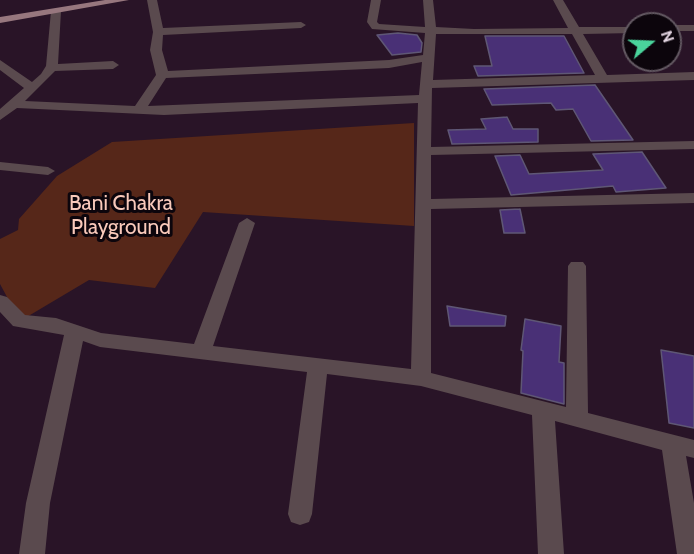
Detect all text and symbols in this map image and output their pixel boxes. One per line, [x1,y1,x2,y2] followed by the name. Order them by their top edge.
[622,12,682,72] north arrow
[657,28,678,45] text: N
[69,191,173,241] park label: Bani Chakra Playground

